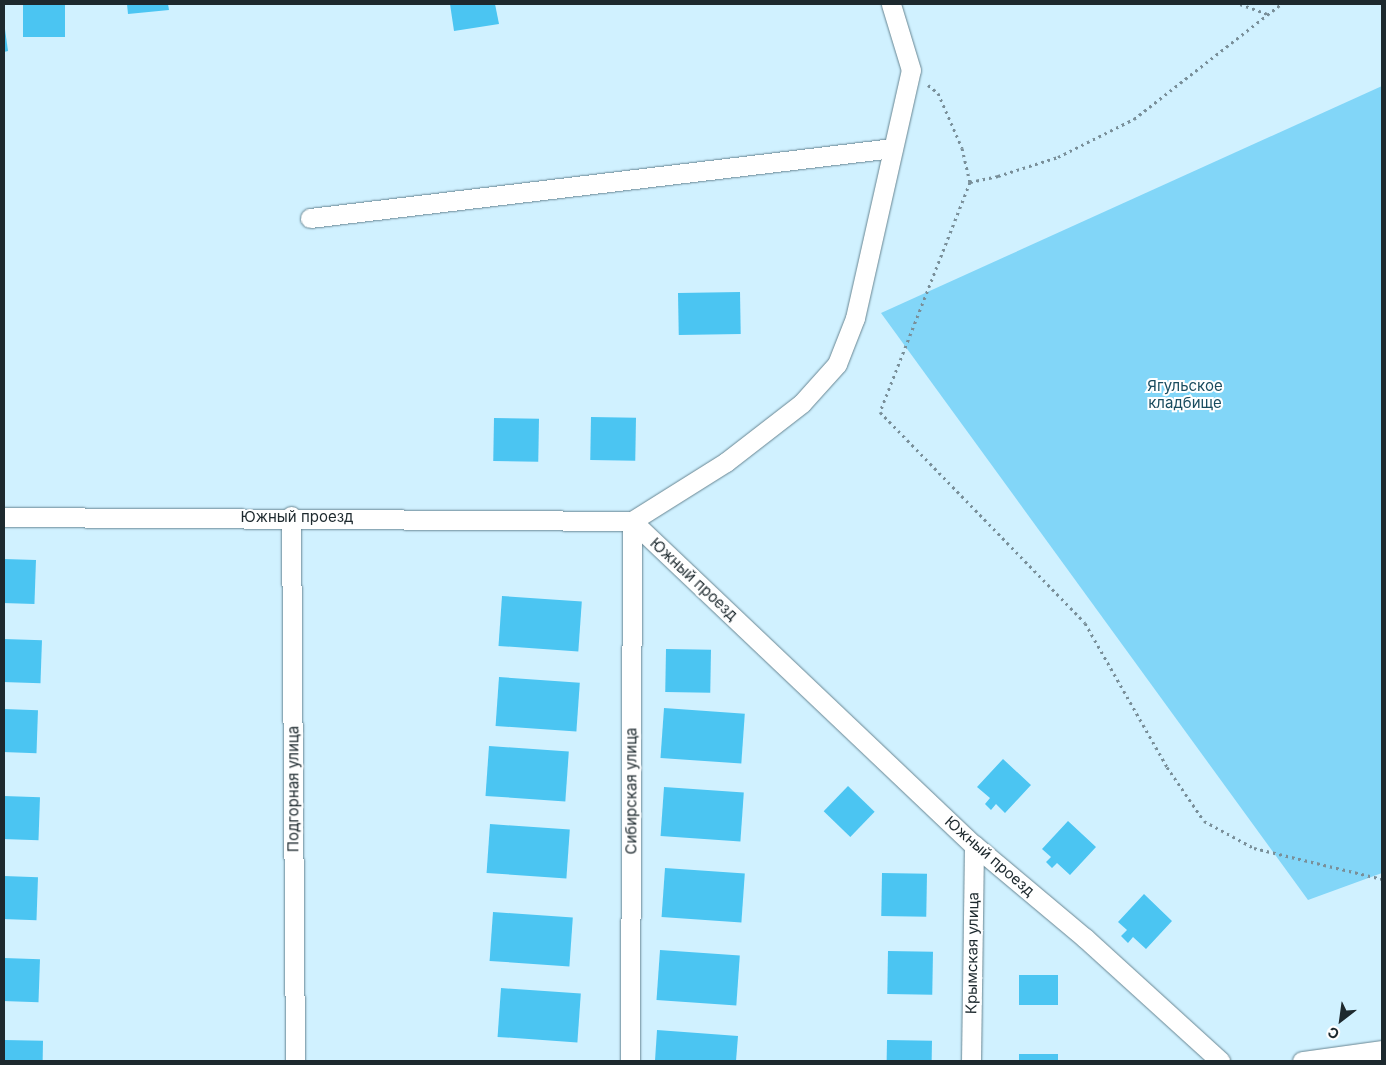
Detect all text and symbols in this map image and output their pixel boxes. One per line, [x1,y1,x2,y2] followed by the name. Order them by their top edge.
[1147,376,1223,411] park label: Ягульское кладбище
[241,508,353,526] street label: Южный проезд
[647,534,741,624] street label: Южный проезд
[284,726,302,852] street label: Подгорная улица
[622,727,640,855] street label: Сибирская улица
[941,812,1039,900] street label: Южный проезд
[962,892,982,1014] street label: Крымская улица
[1316,995,1366,1045] north arrow
[1325,1023,1342,1043] text: С

